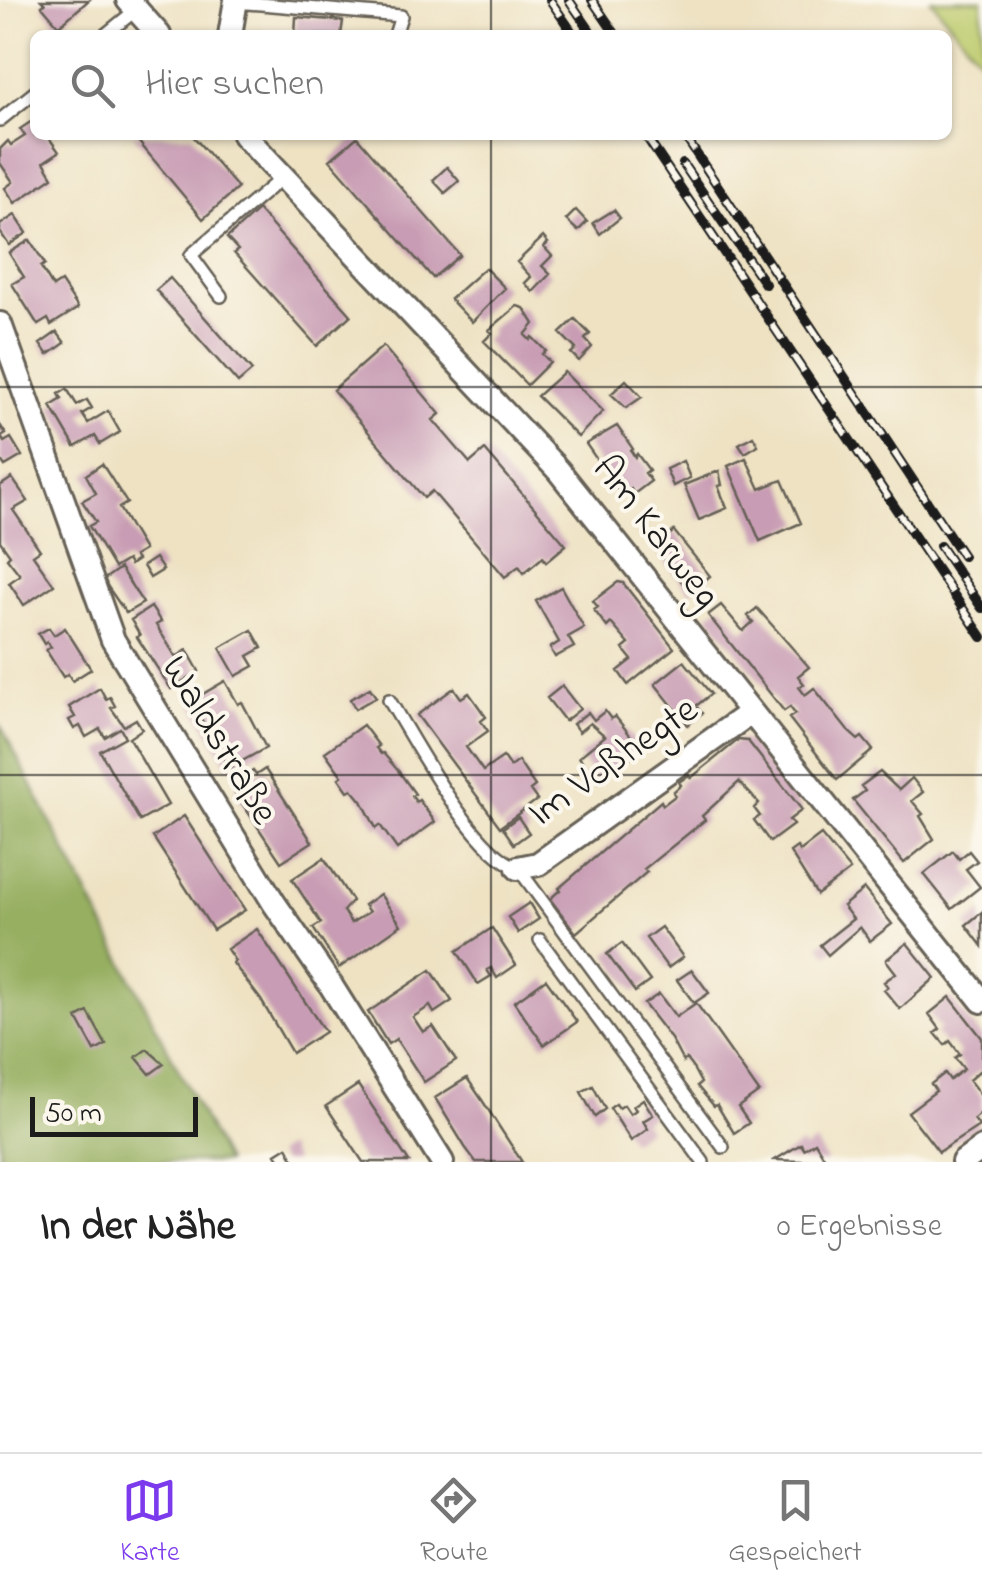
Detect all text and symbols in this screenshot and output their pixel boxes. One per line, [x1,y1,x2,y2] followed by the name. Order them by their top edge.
[30,30,952,140] search box
[145,57,324,113] text: Hier suchen
[65,58,120,113] icon: search
[576,443,734,623] street label: Am Karweg
[144,645,292,837] street label: Waldstraße
[517,683,711,843] street label: Im Voßhegte
[30,1092,198,1136] scale bar
[45,1094,102,1135] text: 50 m
[40,1197,235,1258] text: In der Nähe
[777,1204,942,1251] text: 0 Ergebnisse
[120,1473,180,1574] tab: Karte
[420,1473,488,1574] tab: Route
[728,1473,862,1574] tab: Gespeichert

